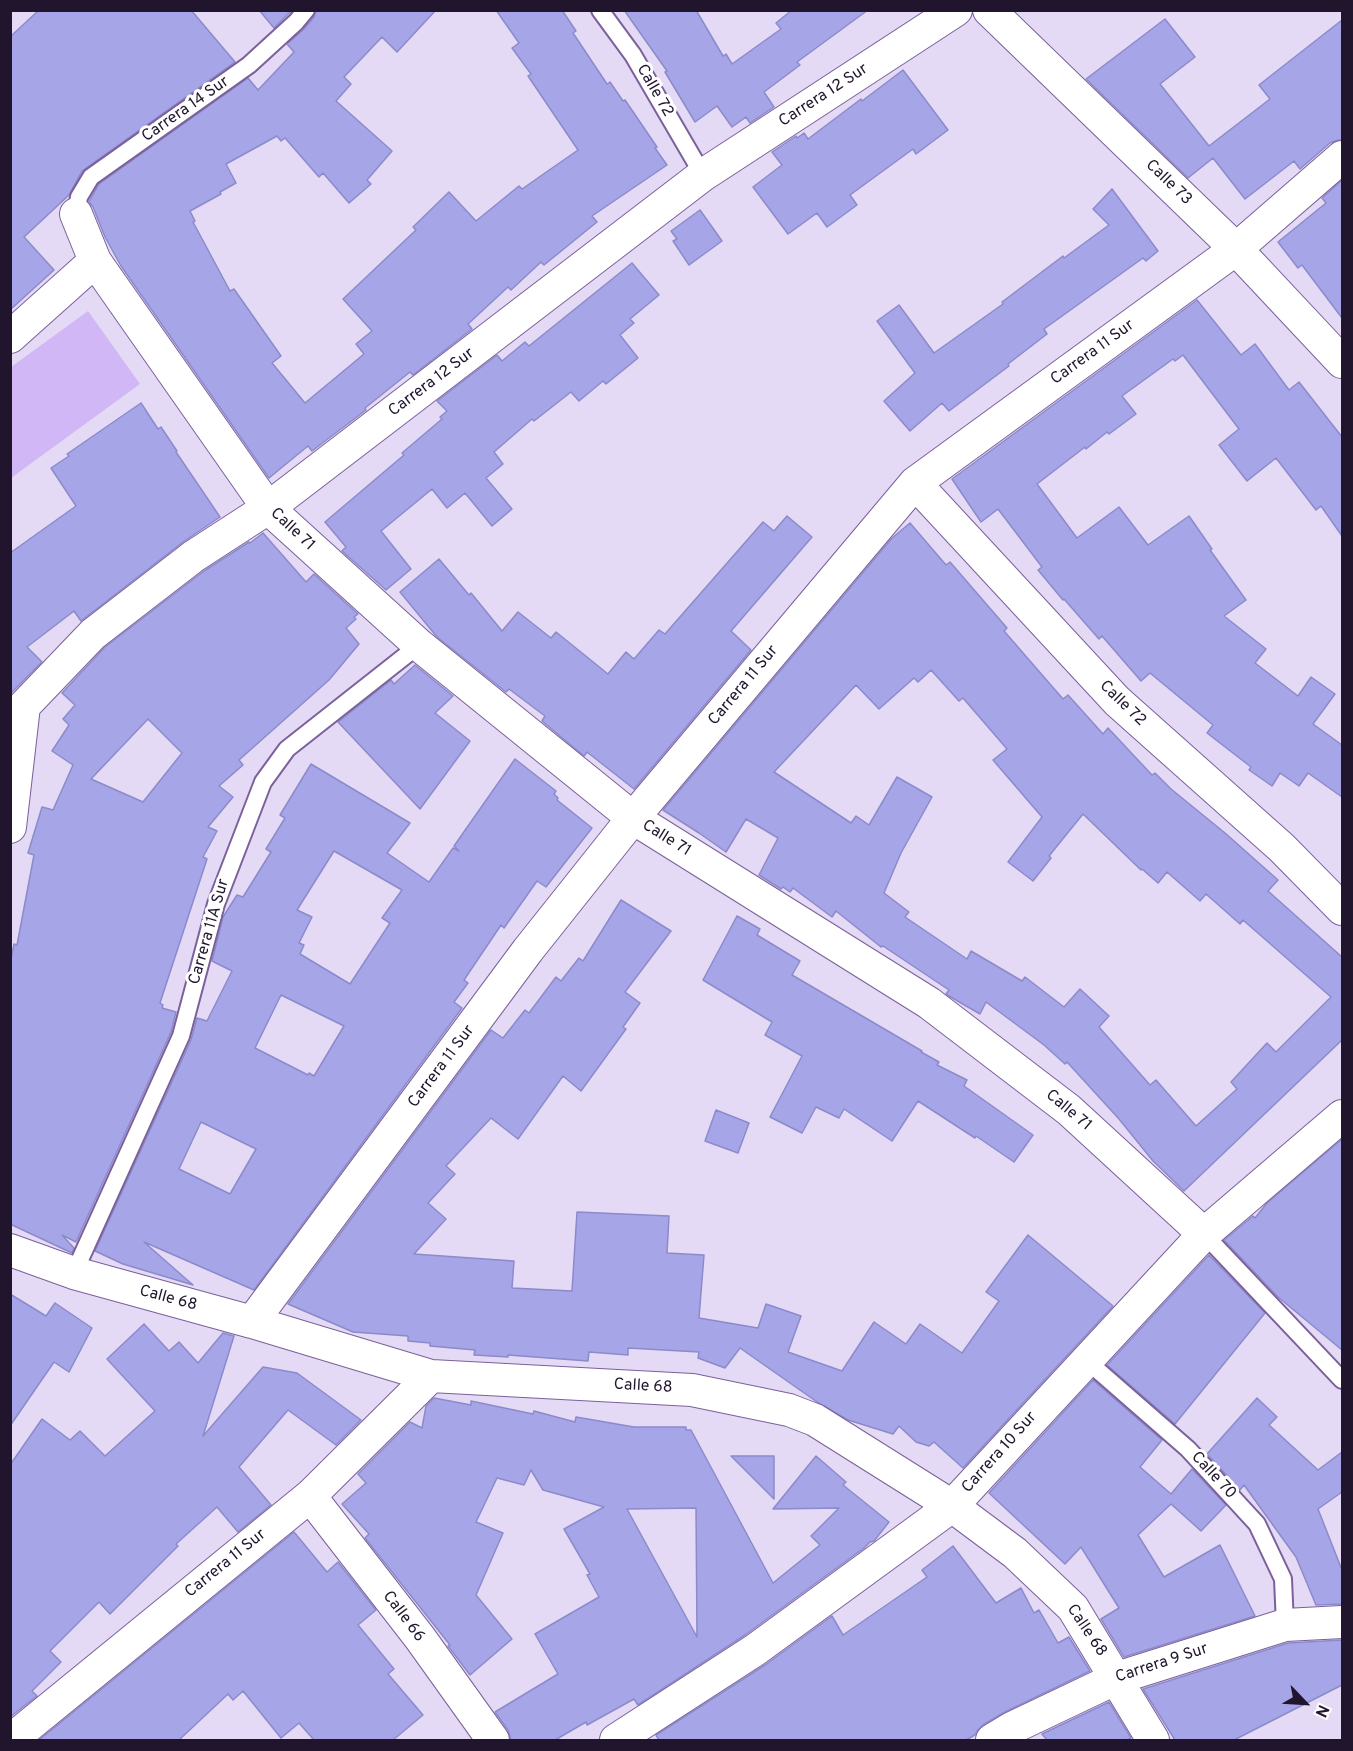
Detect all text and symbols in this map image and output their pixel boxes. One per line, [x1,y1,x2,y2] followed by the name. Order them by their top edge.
[776,60,872,132] street label: Carrera 12 Sur
[631,61,677,121] street label: Calle 72
[139,73,233,147] street label: Carrera 14 Sur
[1141,156,1195,210] street label: Calle 73
[1048,316,1138,390] street label: Carrera 11 Sur
[385,345,479,421] street label: Carrera 12 Sur
[266,505,318,555] street label: Calle 71
[705,642,783,730] street label: Carrera 11 Sur
[1095,677,1149,731] street label: Calle 72
[638,817,694,861] street label: Calle 71
[186,877,234,987] street label: Carrera 11A Sur
[405,1022,479,1112] street label: Carrera 11 Sur
[1041,1086,1095,1136] street label: Calle 71
[137,1282,199,1316] street label: Calle 68
[613,1376,673,1398] street label: Calle 68
[958,1408,1042,1498] street label: Carrera 10 Sur
[1186,1448,1240,1504] street label: Calle 70
[182,1526,270,1602] street label: Carrera 11 Sur
[378,1588,428,1646] street label: Calle 66
[1062,1601,1110,1661] street label: Calle 68
[1113,1640,1211,1688] street label: Carrera 9 Sur
[1275,1673,1335,1733] north arrow
[1310,1701,1333,1720] text: N

